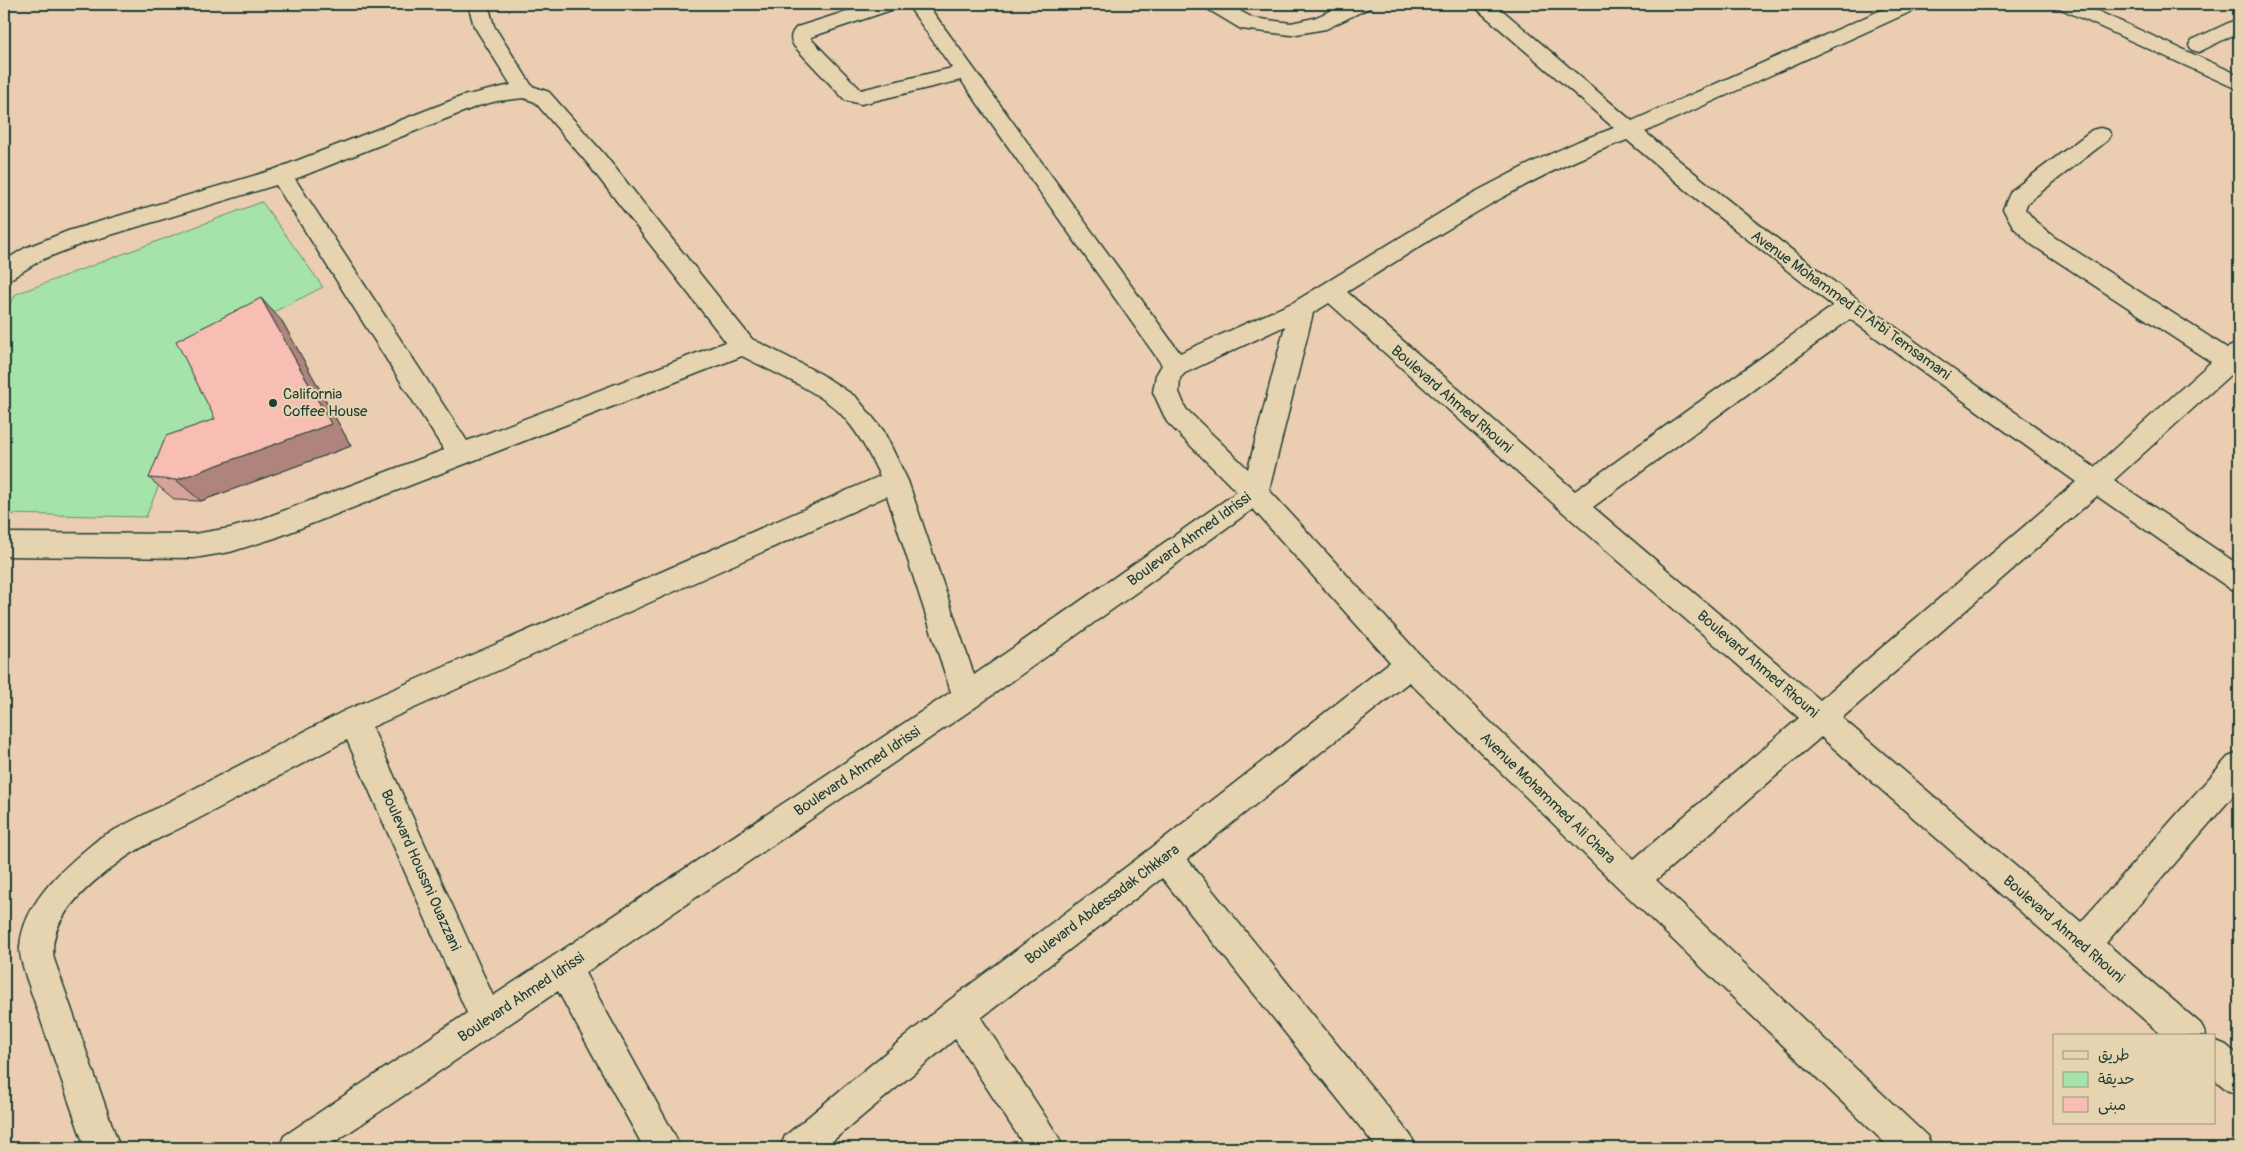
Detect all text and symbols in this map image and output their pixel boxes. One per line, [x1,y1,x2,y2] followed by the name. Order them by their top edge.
[1747,226,1955,385] street label: Avenue Mohammed El Arbi Temsamani
[1387,341,1517,458] street label: Boulevard Ahmed Rhouni
[283,385,368,421] place label: California Coffee House
[267,397,279,409] marker: California Coffee House
[1124,488,1255,591] street label: Boulevard Ahmed Idrissi
[1693,606,1823,723] street label: Boulevard Ahmed Rhouni
[791,722,924,821] street label: Boulevard Ahmed Idrissi
[1476,728,1620,868] street label: Avenue Mohammed Ali Chara
[376,787,465,954] street label: Boulevard Houssni Ouazzani
[1021,840,1183,969] street label: Boulevard Abdessadak Chkkara
[1999,871,2129,988] street label: Boulevard Ahmed Rhouni
[455,948,588,1047] street label: Boulevard Ahmed Idrissi
[2053,1034,2216,1124] legend
[2098,1046,2130,1065] text: طريق
[2098,1070,2135,1089] text: حديقة
[2098,1096,2126,1115] text: مبنى

